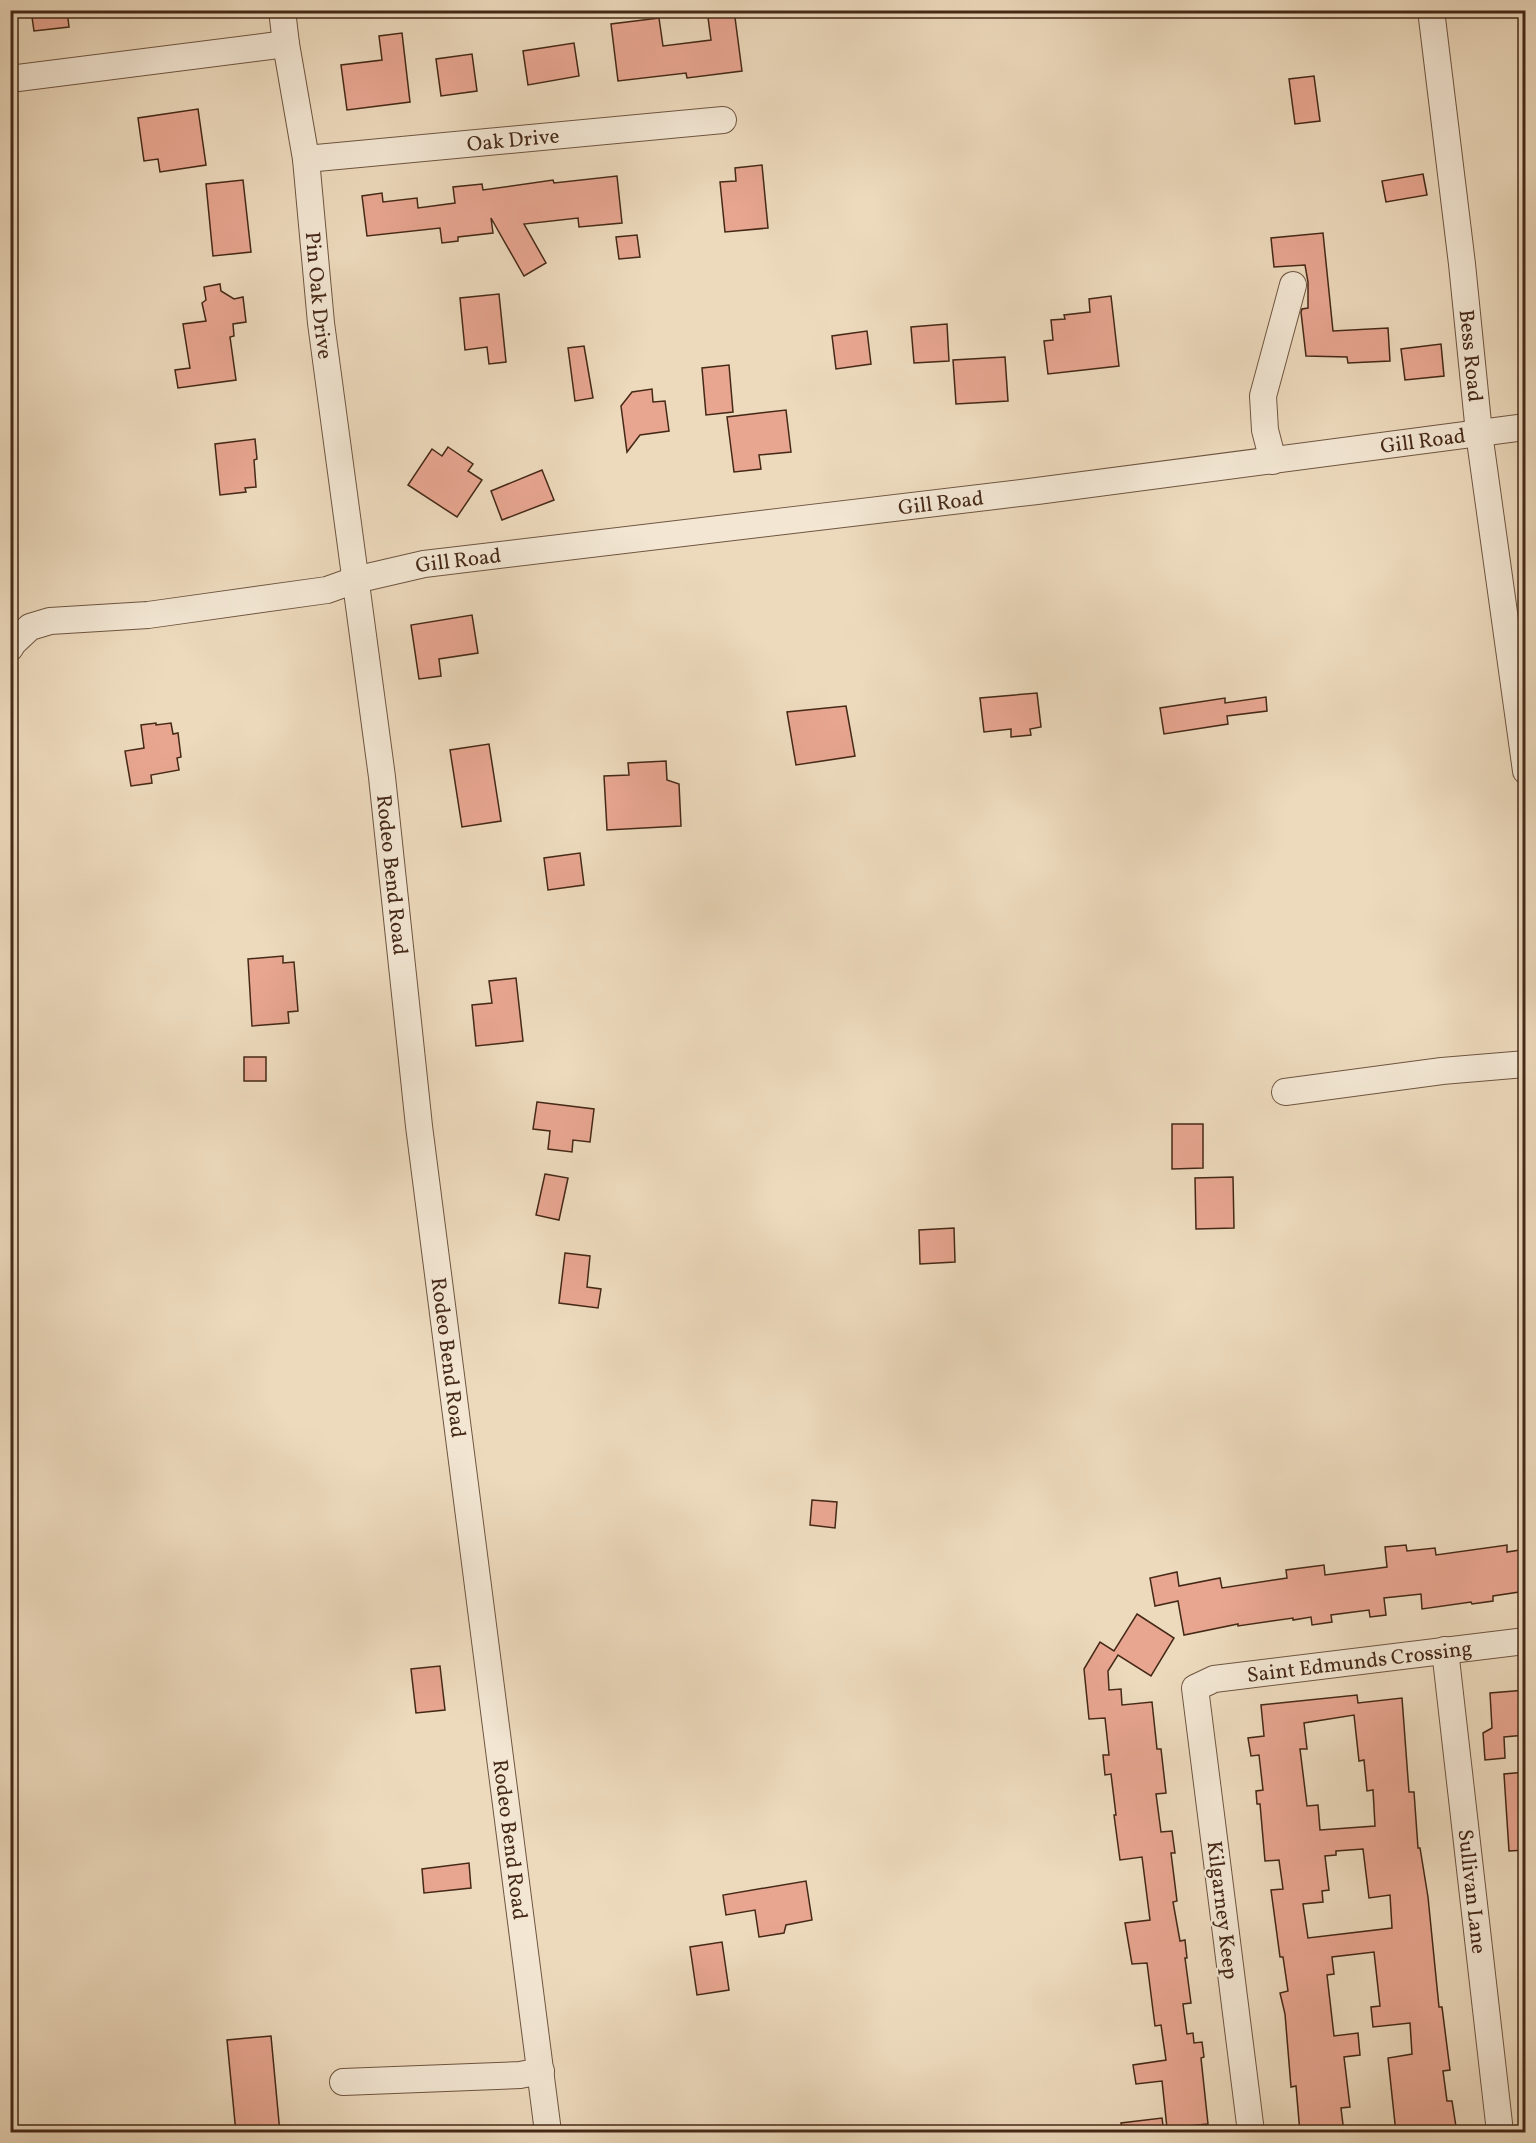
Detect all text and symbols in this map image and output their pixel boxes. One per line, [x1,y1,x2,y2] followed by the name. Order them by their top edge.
[466,122,561,160] street label: Oak Drive
[297,230,339,361] street label: Pin Oak Drive
[1451,308,1489,403] street label: Bess Road
[1379,422,1468,462] street label: Gill Road
[897,484,985,523] street label: Gill Road
[413,542,503,582] street label: Gill Road
[368,793,414,957] street label: Rodeo Bend Road
[423,1276,472,1440] street label: Rodeo Bend Road
[1245,1635,1474,1691] street label: Saint Edmunds Crossing
[484,1758,534,1922] street label: Rodeo Bend Road
[1450,1828,1493,1956] street label: Sullivan Lane
[1199,1839,1244,1981] street label: Kilgarney Keep

